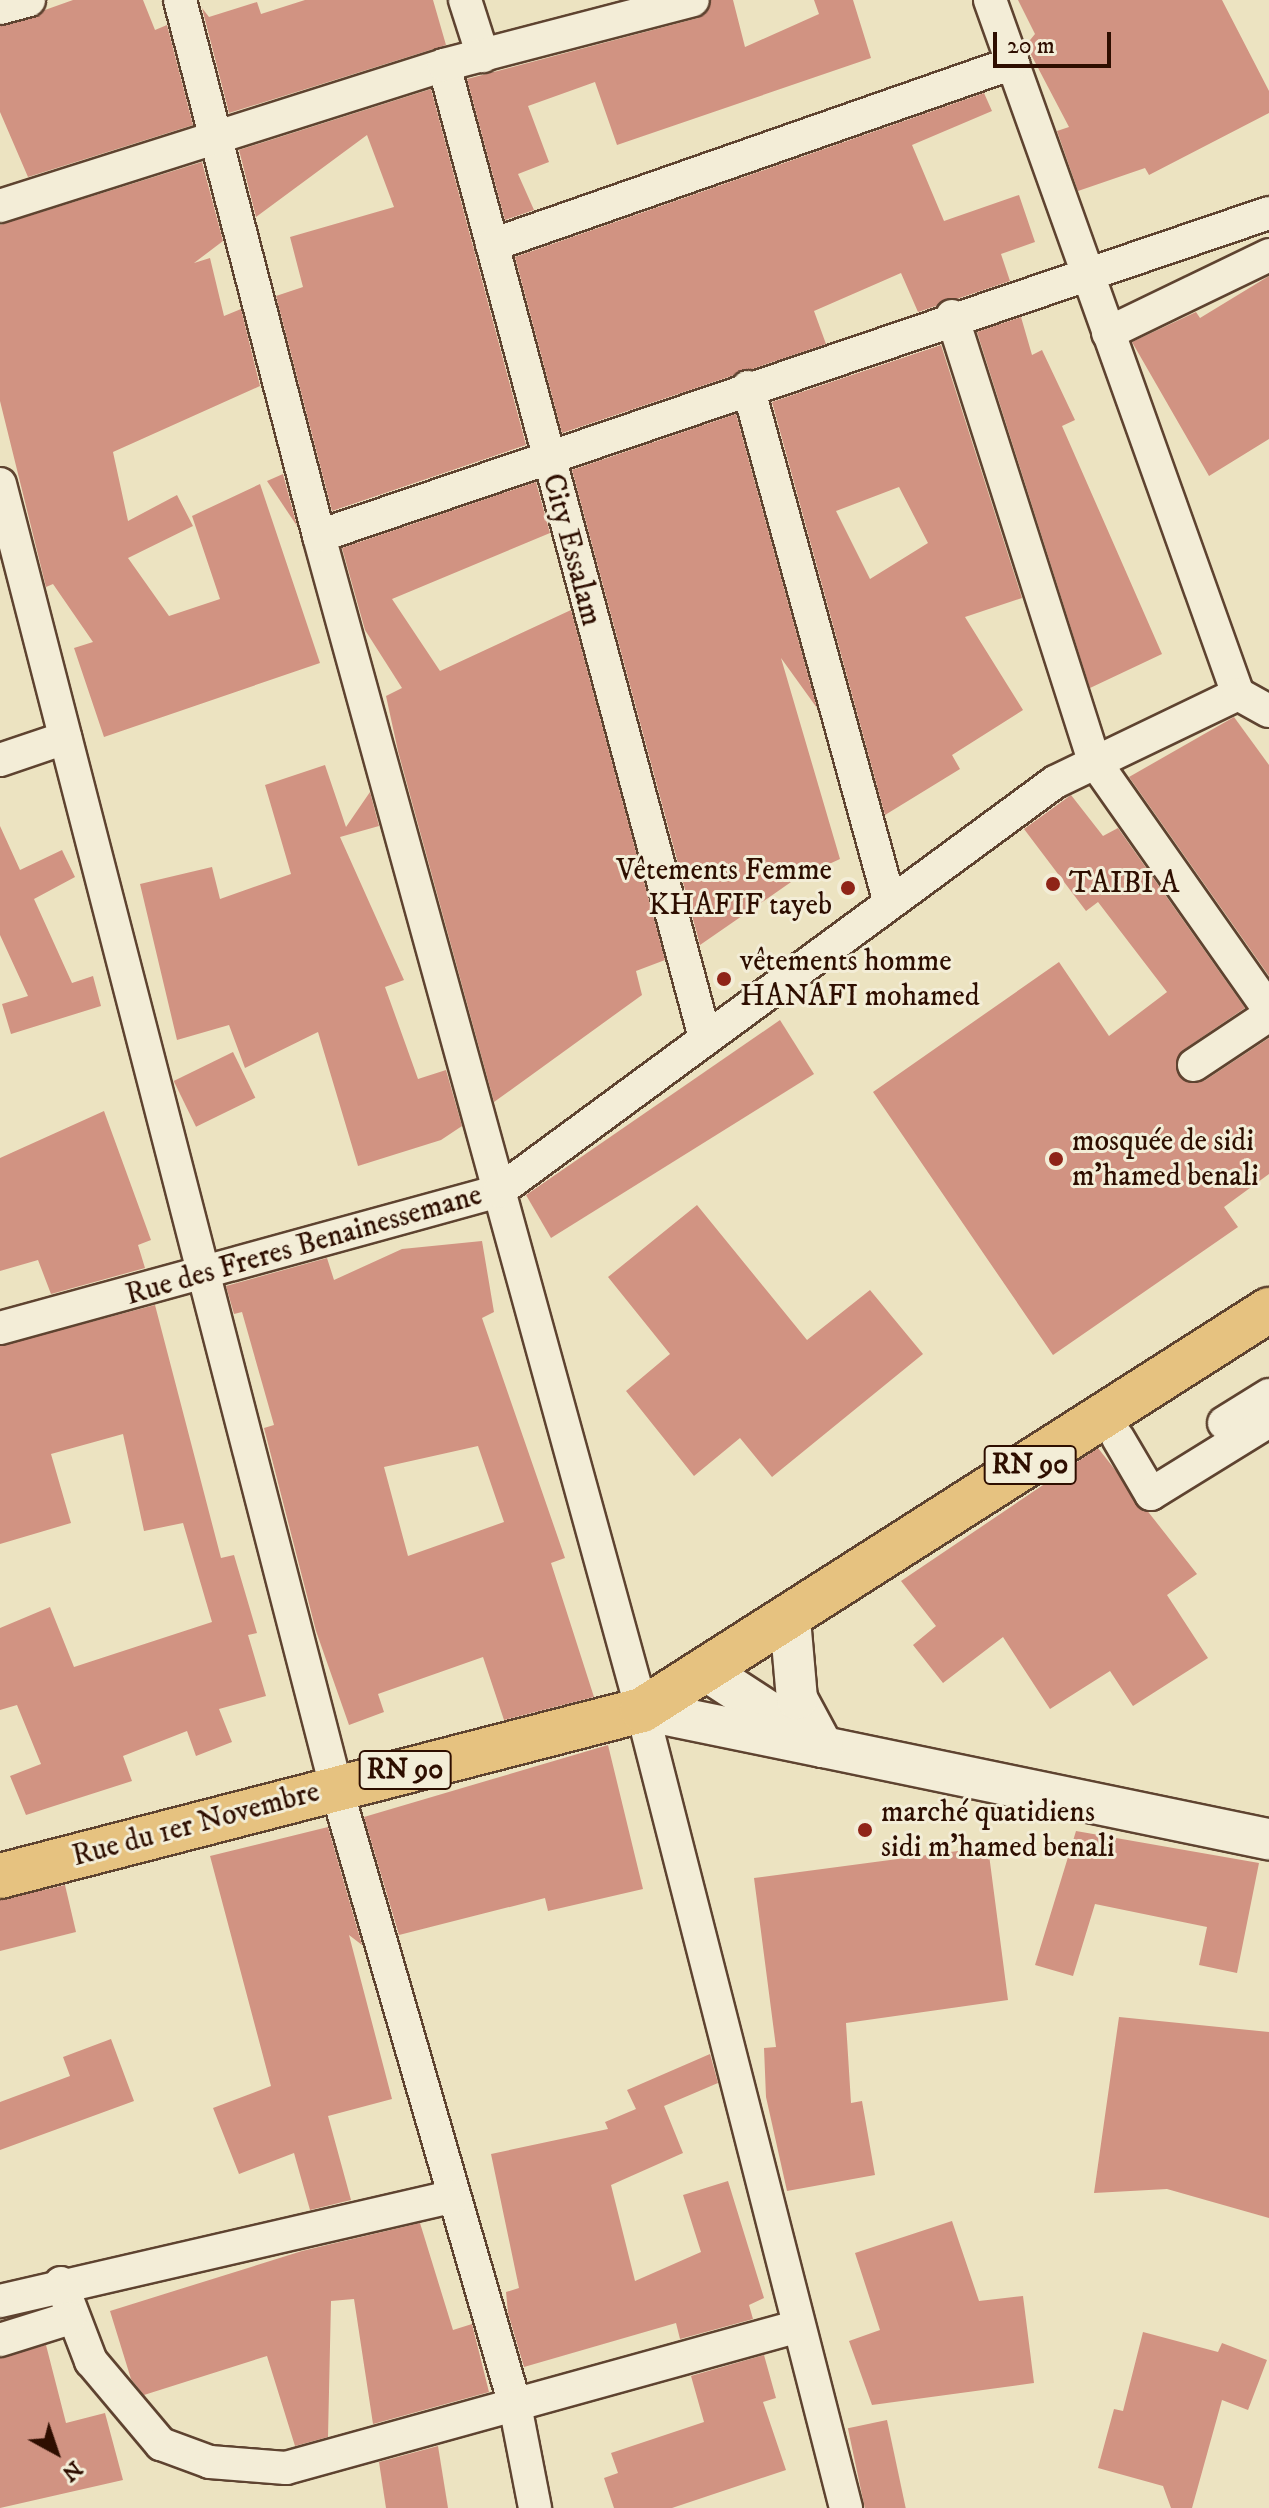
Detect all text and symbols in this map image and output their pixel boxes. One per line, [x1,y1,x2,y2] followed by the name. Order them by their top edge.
[997,16,1115,66] scale bar
[1007,31,1055,61] text: 20 m
[533,470,609,630] street label: City Essalam
[616,853,832,924] place label: Vêtements Femme KHAFIF tayeb
[1069,866,1179,902] place label: TAIBI A
[1044,875,1062,893] marker: TAIBI A
[839,879,857,897] marker: Vêtements Femme KHAFIF tayeb
[740,944,980,1014] place label: vêtements homme HANAFI mohamed
[715,970,733,988] marker: vêtements homme HANAFI mohamed
[1072,1124,1259,1194] place label: mosquée de sidi m'hamed benali
[1047,1150,1065,1168] marker: mosquée de sidi m'hamed benali
[122,1178,486,1314] street label: Rue des Freres Benainessemane
[982,1441,1078,1489] road number: RN 90
[357,1746,453,1794] road number: RN 90
[69,1775,323,1875] street label: Rue du 1er Novembre
[881,1795,1115,1866] place label: marché quatidiens sidi m'hamed benali
[856,1821,874,1839] marker: marché quatidiens sidi m'hamed benali
[16,2412,96,2492] north arrow
[56,2455,87,2487] text: N

